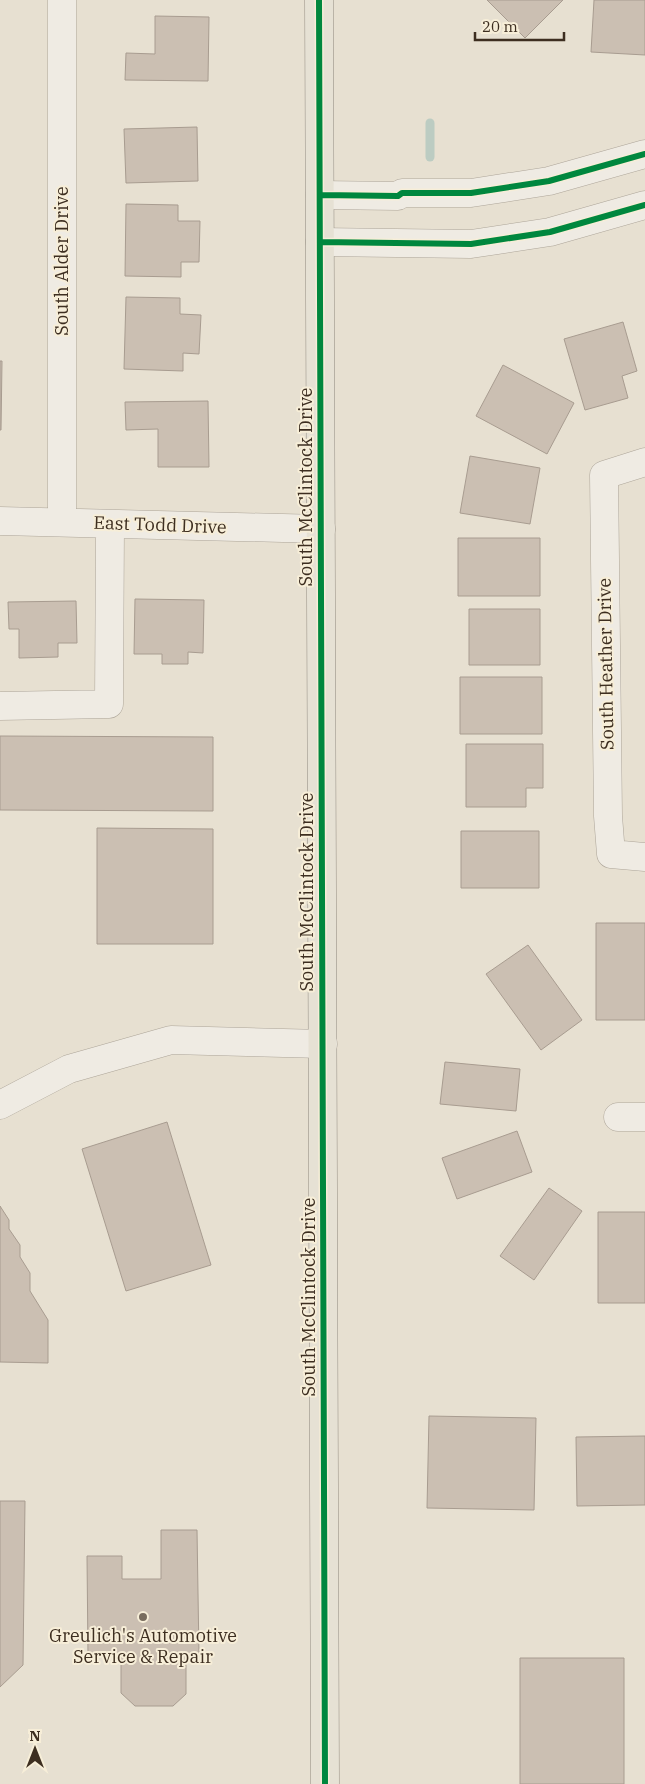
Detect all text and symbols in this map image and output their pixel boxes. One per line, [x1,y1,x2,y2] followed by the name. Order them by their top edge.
[475,10,564,42] scale bar
[482,17,518,36] text: 20 m
[50,186,73,336] street label: South Alder Drive
[294,388,317,586] street label: South McClintock Drive
[93,511,227,538] street label: East Todd Drive
[592,578,619,750] street label: South Heather Drive
[295,793,318,991] street label: South McClintock Drive
[297,1198,320,1396] street label: South McClintock Drive
[137,1611,149,1623] marker: Greulich's Automotive Service & Repair
[49,1624,237,1668] place label: Greulich's Automotive Service & Repair
[10,1724,60,1774] north arrow
[29,1727,41,1745] text: N

